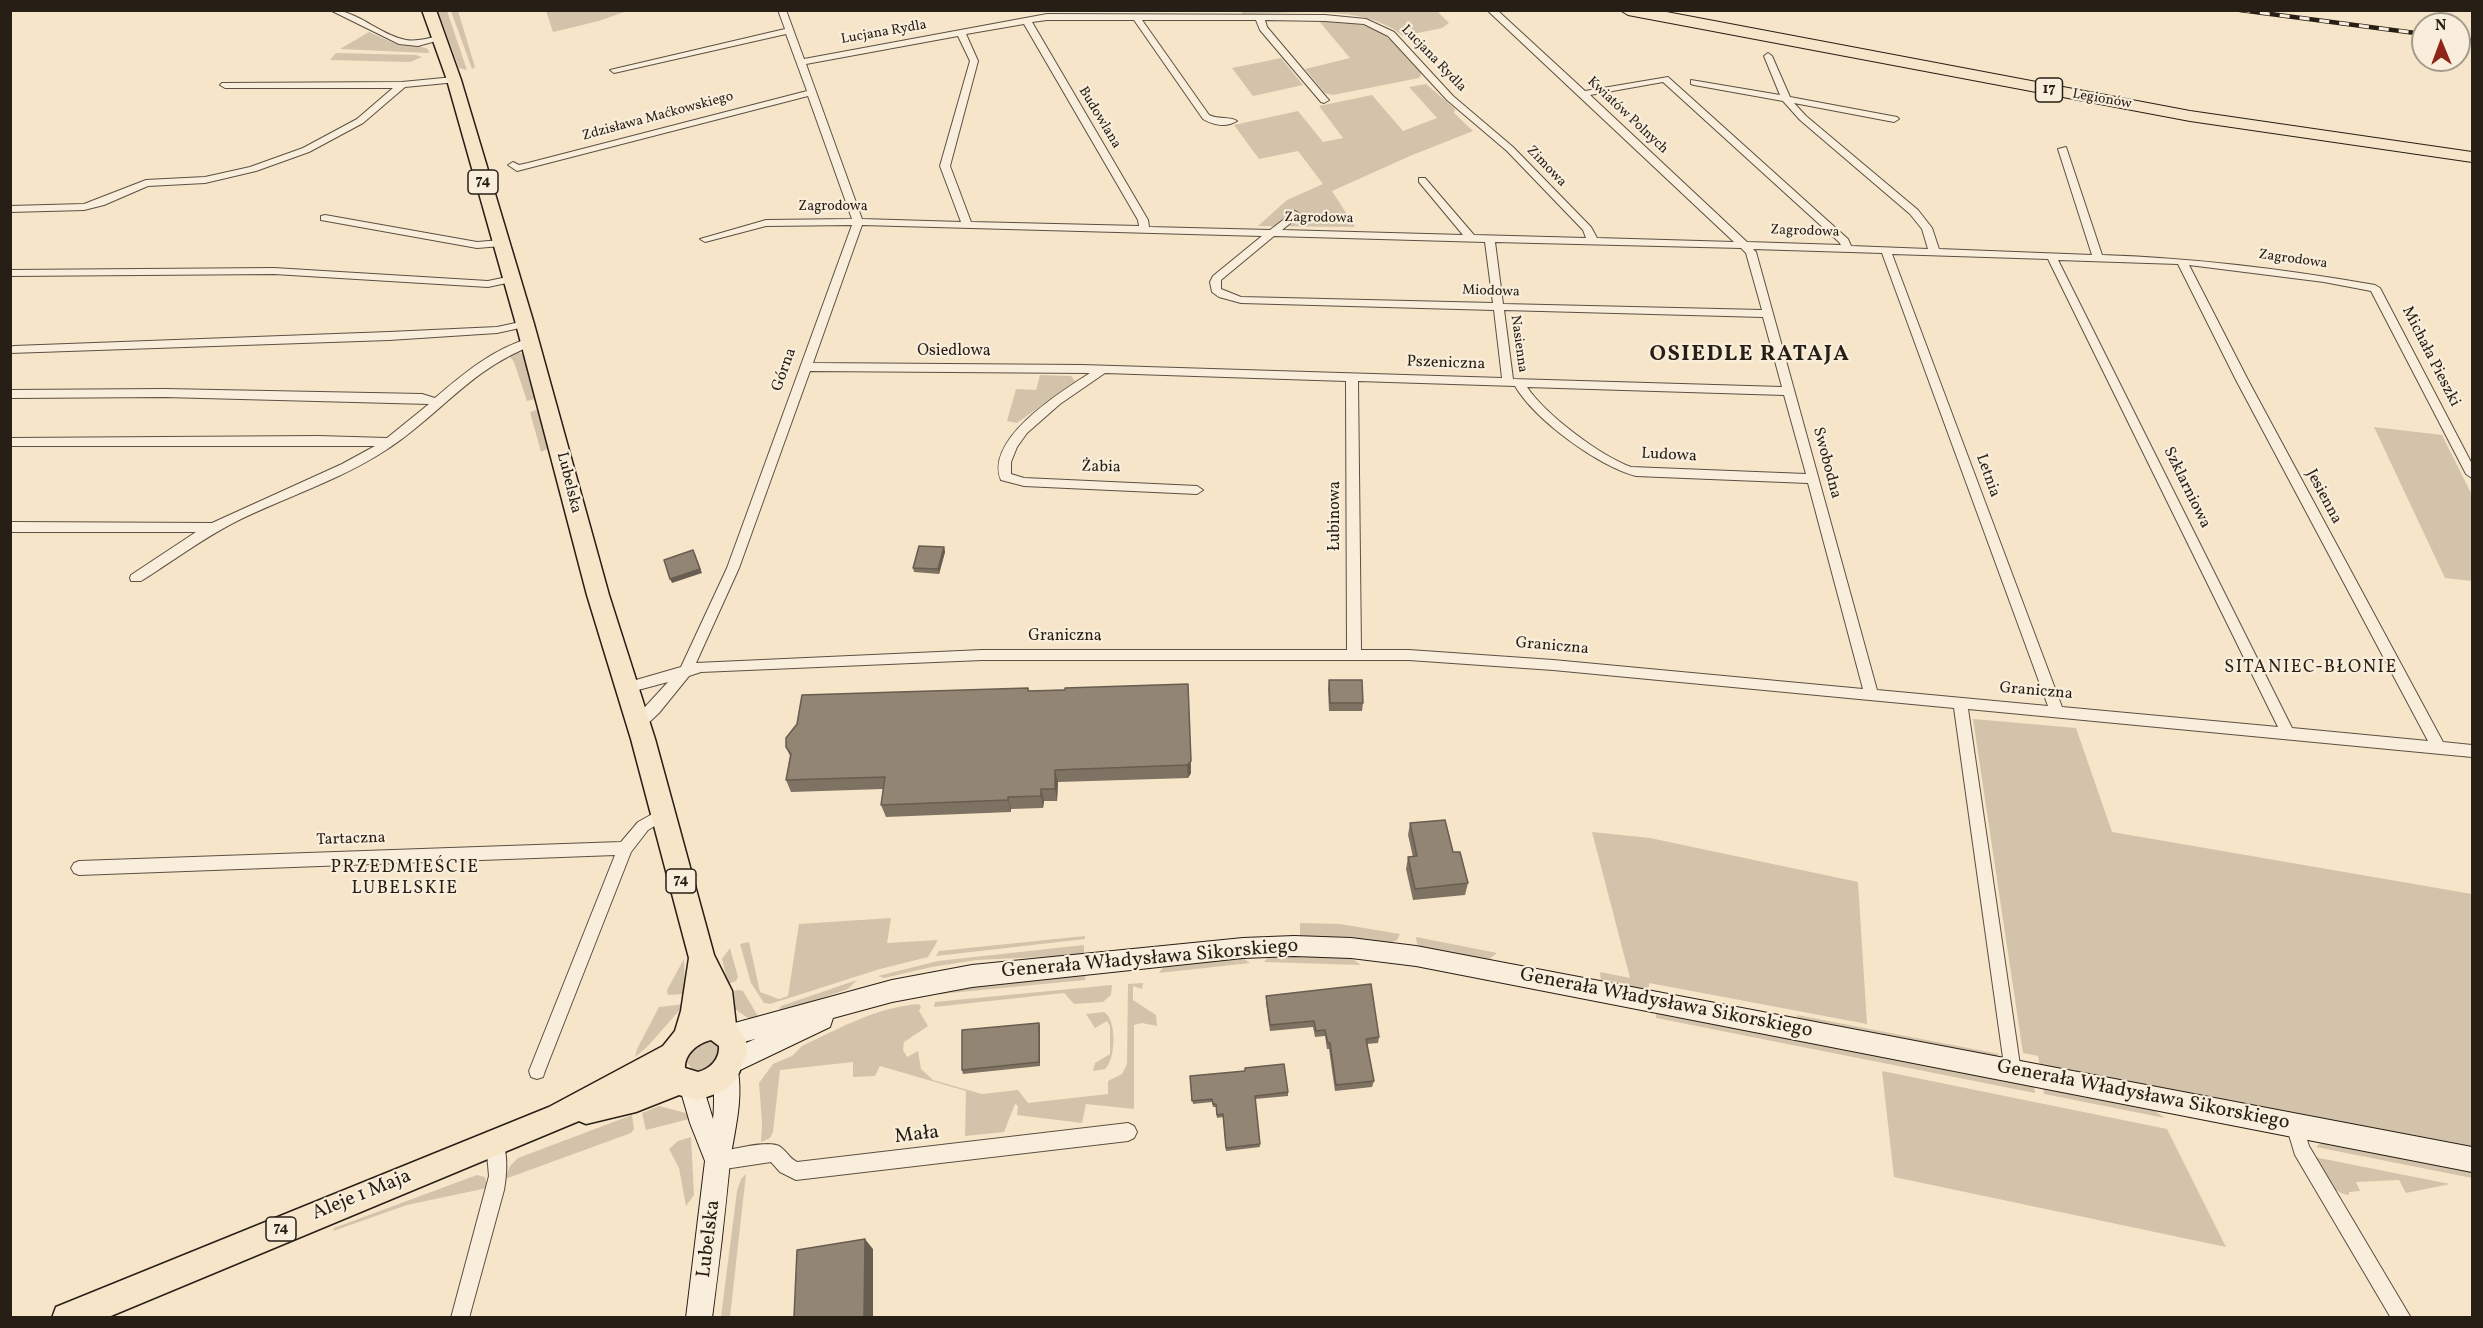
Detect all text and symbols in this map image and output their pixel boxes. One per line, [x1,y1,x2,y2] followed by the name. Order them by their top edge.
[2411,12,2471,72] north arrow
[2435,15,2447,37] text: N
[840,17,928,49] street label: Lucjana Rydla
[1397,22,1469,96] street label: Lucjana Rydla
[1583,74,1671,158] street label: Kwiatów Polnych
[2036,78,2062,102] road number: 17
[1074,84,1124,152] street label: Budowlana
[2071,87,2133,113] street label: Legionów
[581,89,735,145] street label: Zdzisława Maćkowskiego
[1522,143,1570,191] street label: Zimowa
[468,170,498,194] road number: 74
[798,199,868,215] street label: Zagrodowa
[1284,210,1354,228] street label: Zagrodowa
[1770,222,1840,242] street label: Zagrodowa
[2258,247,2328,273] street label: Zagrodowa
[1462,283,1520,301] street label: Miodowa
[2396,304,2464,410] street label: Michała Pieszki
[1506,314,1530,374] street label: Nasienna
[917,342,991,362] street label: Osiedlowa
[1650,343,1850,369] district label: OSIEDLE RATAJA
[768,346,802,394] street label: Górna
[1406,353,1486,375] street label: Pszeniczna
[1807,425,1845,501] street label: Swobodna
[2158,444,2214,532] street label: Szklarniowa
[1641,445,1697,467] street label: Ludowa
[551,450,585,516] street label: Lubelska
[1970,452,2004,500] street label: Letnia
[1081,458,1121,478] street label: Żabia
[2301,466,2345,528] street label: Jesienna
[1326,481,1346,551] street label: Łubinowa
[1028,627,1102,647] street label: Graniczna
[1515,634,1589,660] street label: Graniczna
[2224,658,2398,680] district label: SITANIEC-BŁONIE
[1999,679,2073,705] street label: Graniczna
[316,829,386,851] street label: Tartaczna
[331,858,479,900] district label: PRZEDMIEŚCIE LUBELSKIE
[666,869,696,893] road number: 74
[1001,935,1299,985] street label: Generała Władysława Sikorskiego
[1518,964,1814,1044] street label: Generała Władysława Sikorskiego
[1995,1056,2291,1136] street label: Generała Władysława Sikorskiego
[893,1121,941,1151] street label: Mała
[309,1165,415,1227] street label: Aleje 1 Maja
[693,1199,727,1279] street label: Lubelska
[266,1217,296,1241] road number: 74

